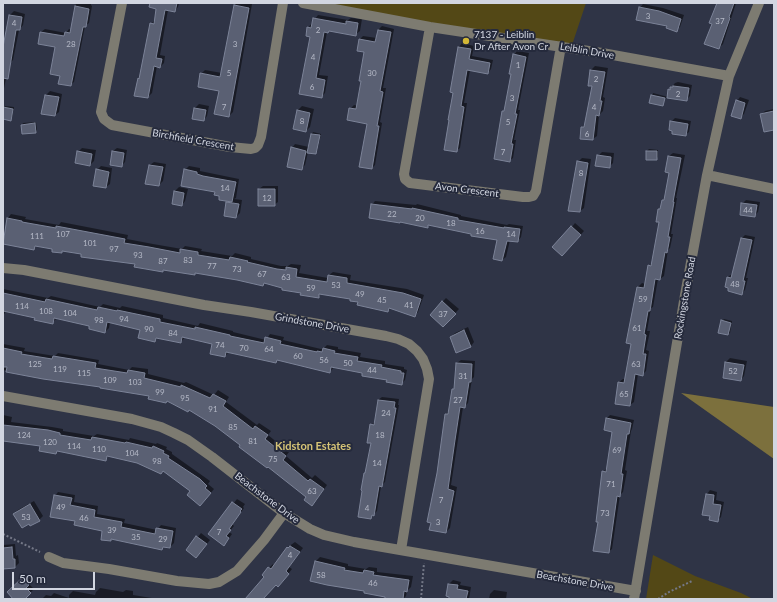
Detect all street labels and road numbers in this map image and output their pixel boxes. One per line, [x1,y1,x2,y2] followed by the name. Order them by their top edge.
[559,40,615,62] street label: Leiblin Drive
[151,127,235,153] street label: Birchfield Crescent
[435,180,499,200] street label: Avon Crescent
[672,256,698,340] street label: Rockingstone Road
[274,311,350,335] street label: Grindstone Drive
[232,470,302,526] street label: Beachstone Drive
[536,568,614,594] street label: Beachstone Drive

